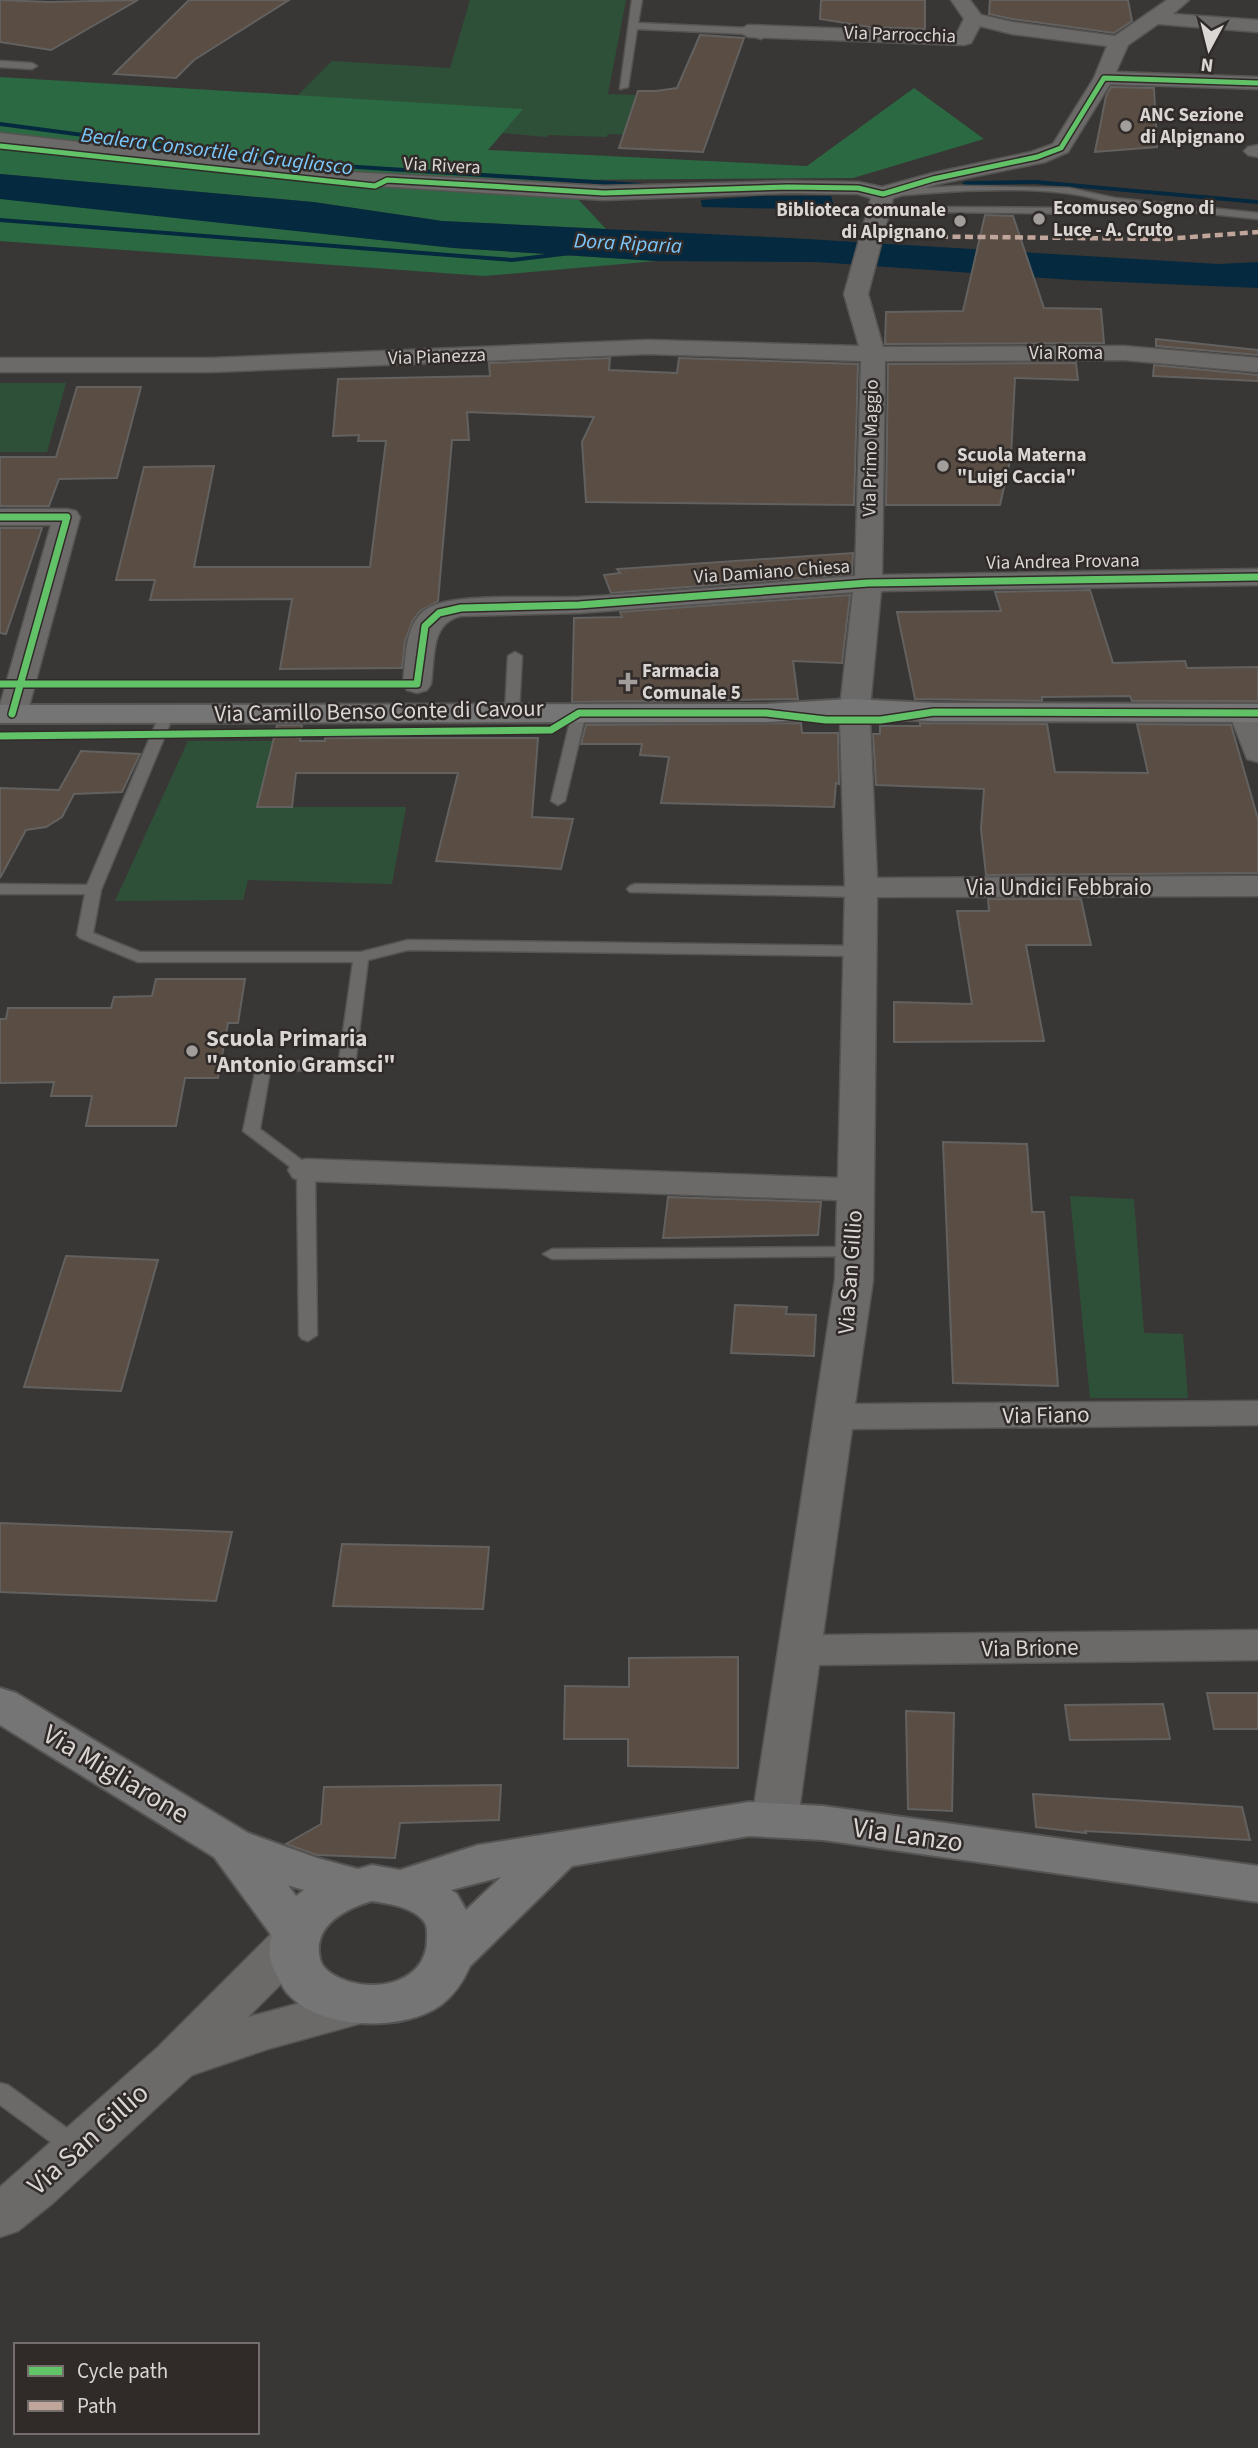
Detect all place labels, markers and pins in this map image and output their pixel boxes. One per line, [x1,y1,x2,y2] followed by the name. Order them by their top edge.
[1139,102,1245,151] place label: ANC Sezione di Alpignano
[1118,118,1134,134] marker: ANC Sezione di Alpignano
[1053,195,1214,244] place label: Ecomuseo Sogno di Luce - A. Cruto
[776,197,946,246] place label: Biblioteca comunale di Alpignano
[1031,211,1047,227] marker: Ecomuseo Sogno di Luce - A. Cruto
[952,213,968,229] marker: Biblioteca comunale di Alpignano
[957,442,1086,491] place label: Scuola Materna "Luigi Caccia"
[935,458,951,474] marker: Scuola Materna "Luigi Caccia"
[642,658,741,707] place label: Farmacia Comunale 5
[620,674,636,690] marker: Farmacia Comunale 5
[206,1022,396,1081] place label: Scuola Primaria "Antonio Gramsci"
[184,1043,200,1059] marker: Scuola Primaria "Antonio Gramsci"

